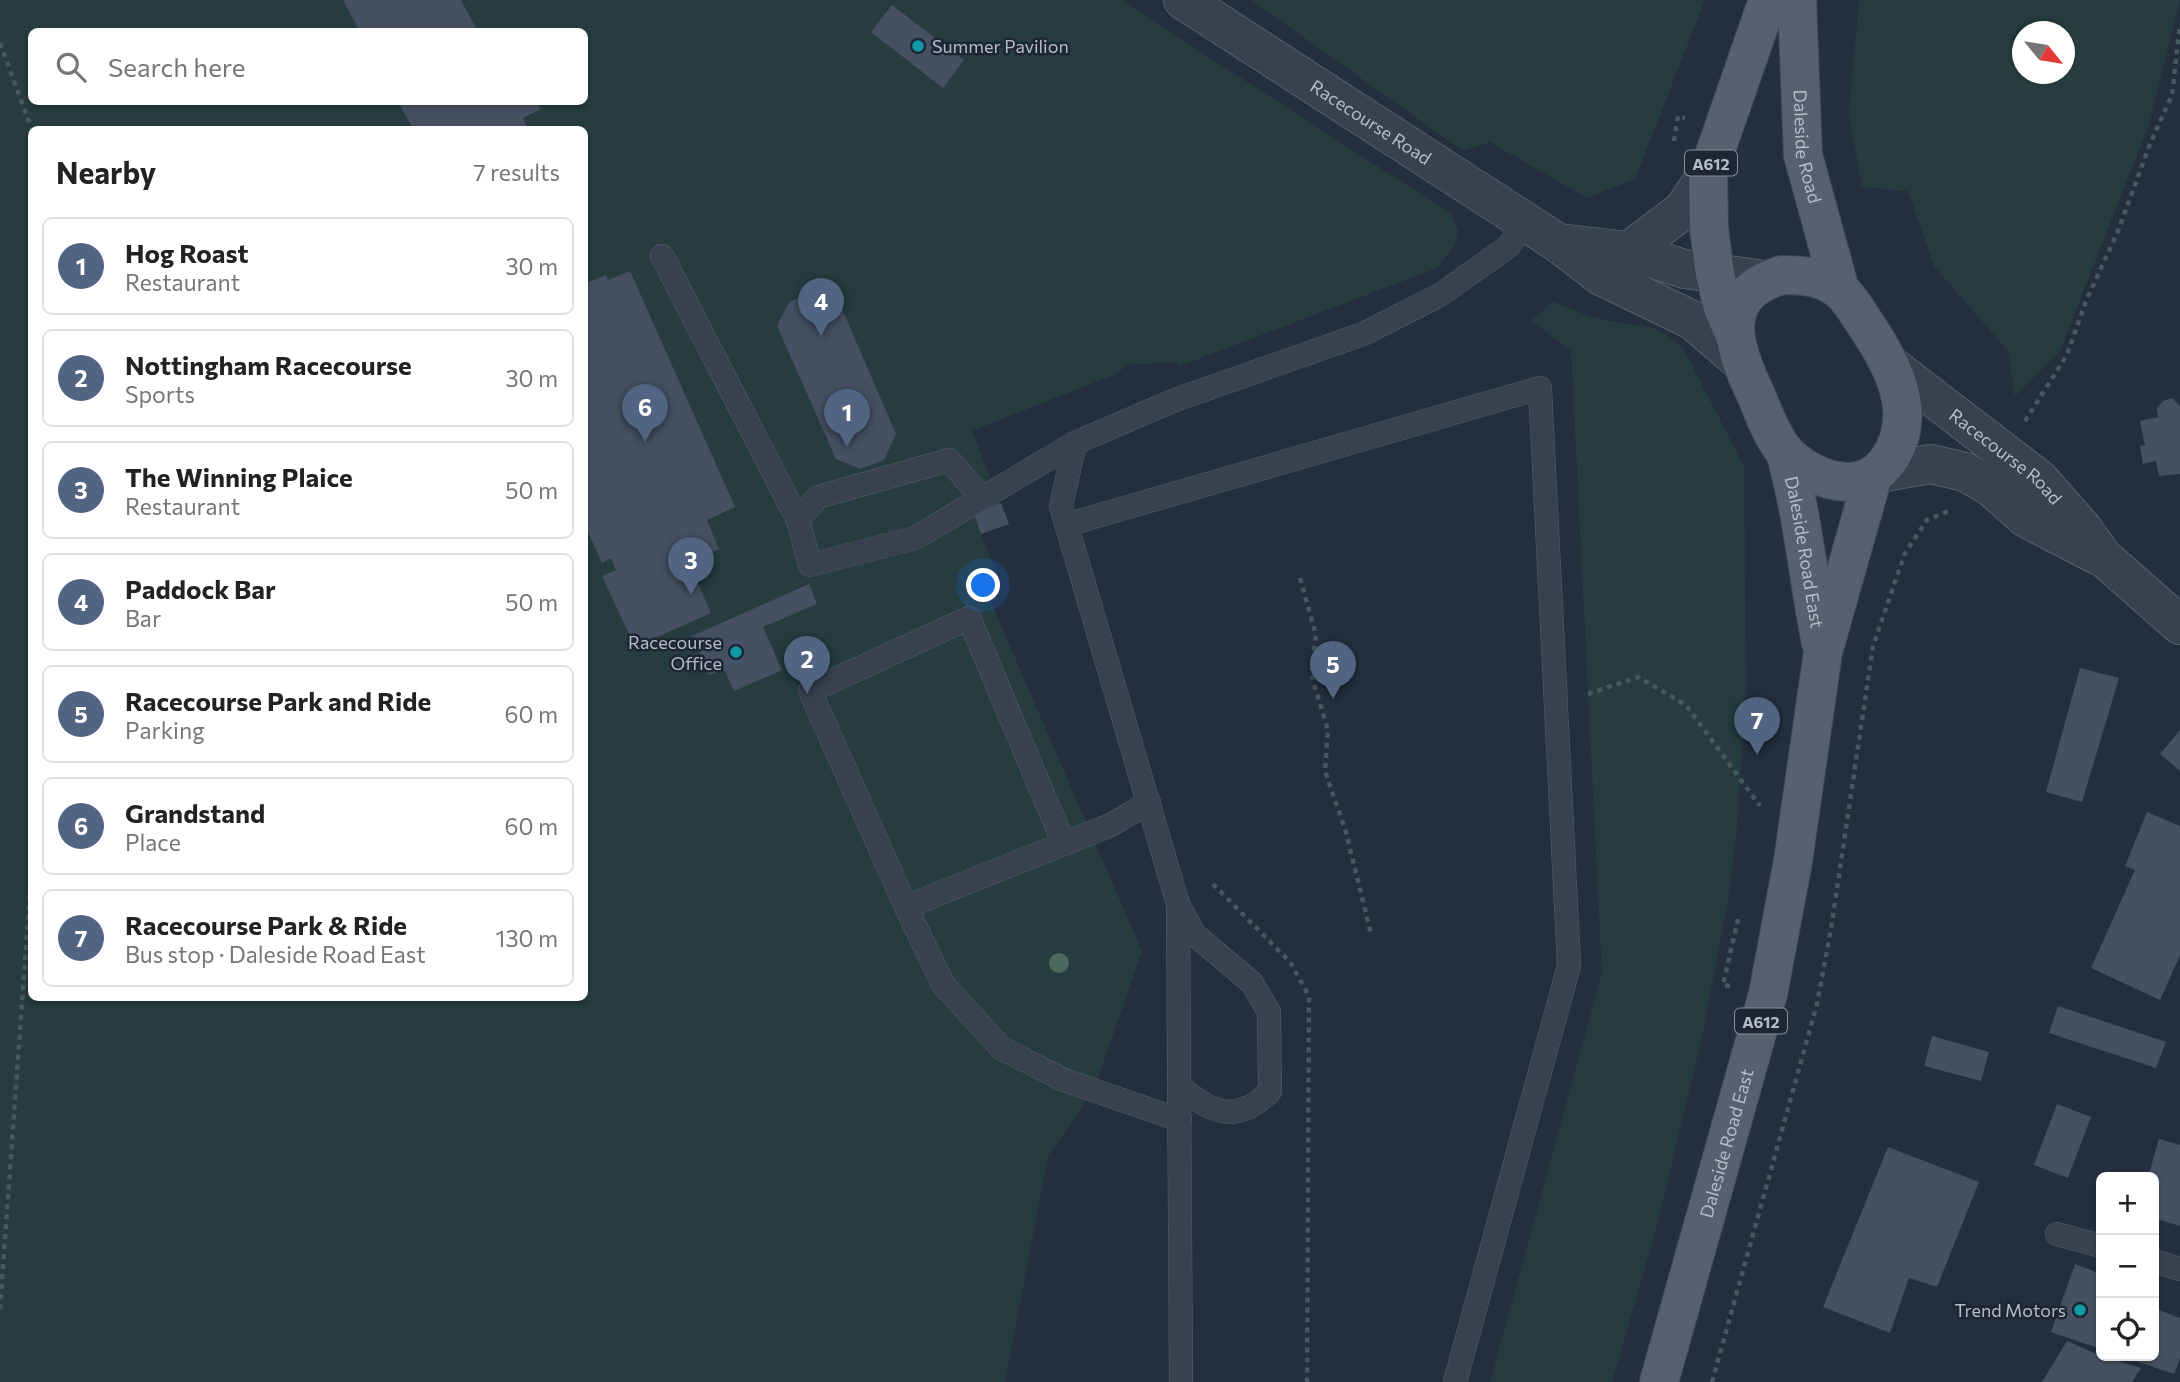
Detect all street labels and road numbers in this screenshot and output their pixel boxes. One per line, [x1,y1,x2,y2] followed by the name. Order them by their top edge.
[1306,75,1436,169] street label: Racecourse Road
[1789,89,1827,206] street label: Daleside Road
[1685,150,1737,176] road number: A612
[1945,403,2067,509] street label: Racecourse Road
[1781,474,1829,630] street label: Daleside Road East
[1735,1009,1787,1034] road number: A612
[1695,1066,1758,1220] street label: Daleside Road East

